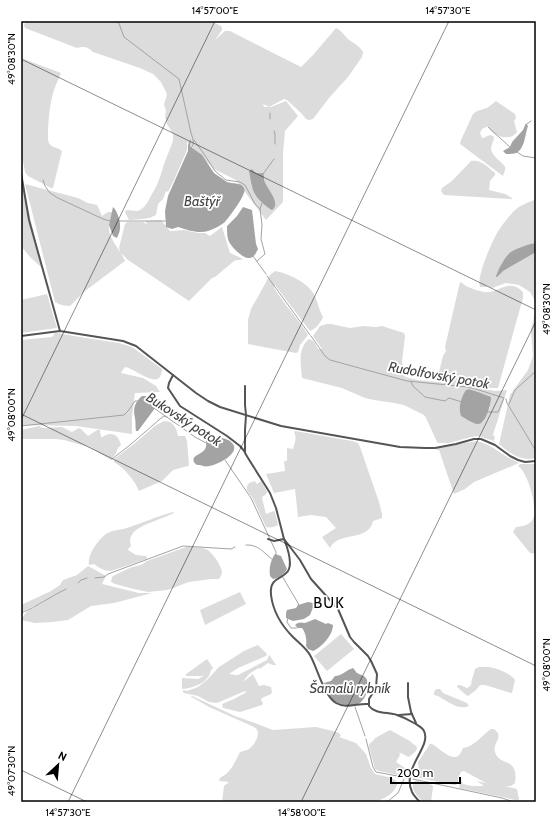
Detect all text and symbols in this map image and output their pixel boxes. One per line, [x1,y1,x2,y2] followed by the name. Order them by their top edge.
[192,4,239,17] text: 14°57'00"E
[425,4,471,17] text: 14°57'30"E
[5,33,18,85] text: 49°08'30"N
[184,192,222,210] water label: Baštýř
[540,283,553,335] text: 49°08'30"N
[387,357,492,393] water label: Rudolfovský potok
[5,388,18,442] text: 49°08'00"N
[143,388,226,451] water label: Bukovský potok
[313,594,345,612] district label: BUK
[540,638,553,692] text: 49°08'00"N
[309,679,392,697] water label: Šamalů rybník
[38,745,78,785] north arrow
[5,746,18,796] text: 49°07'30"N
[56,748,69,764] text: N
[391,759,460,785] scale bar
[397,765,433,780] text: 200 m
[45,806,91,819] text: 14°57'30"E
[278,806,326,819] text: 14°58'00"E

